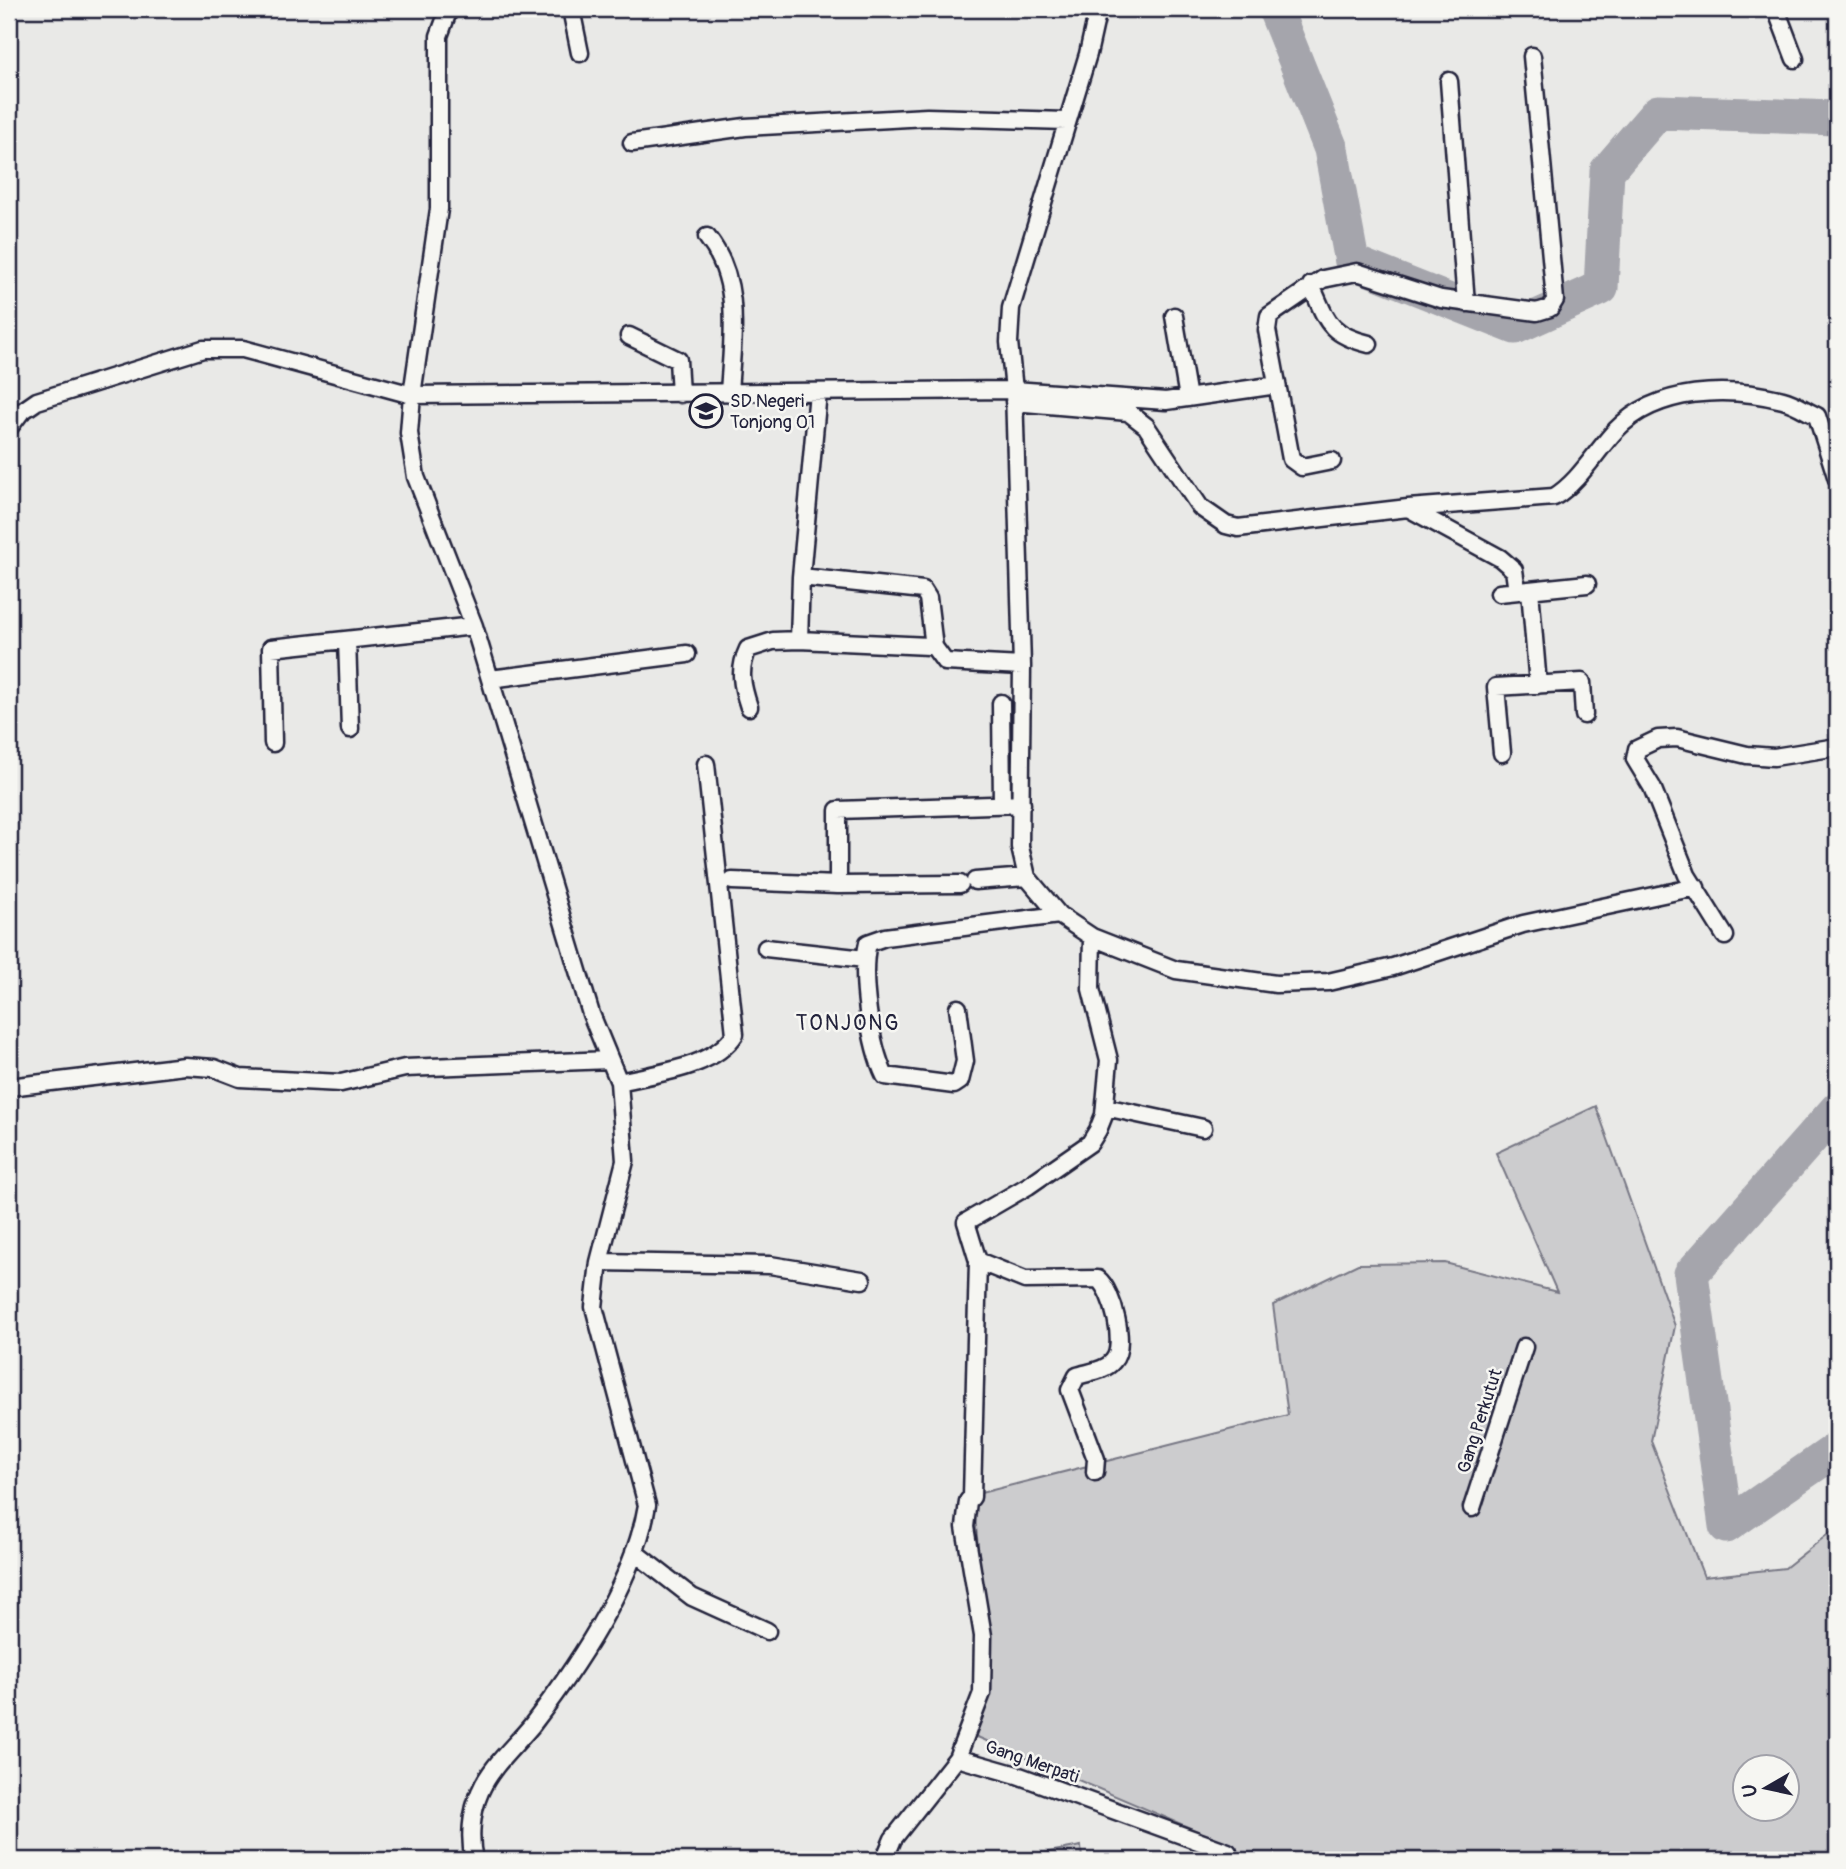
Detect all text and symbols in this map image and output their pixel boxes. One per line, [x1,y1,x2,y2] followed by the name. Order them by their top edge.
[730,390,815,434] place label: SD Negeri Tonjong 01
[687,392,725,430] school or university icon: SD Negeri Tonjong 01
[796,1010,900,1037] district label: TONJONG
[1452,1365,1508,1476] street label: Gang Perkutut
[982,1735,1082,1789] street label: Gang Merpati
[1730,1754,1800,1824] north arrow
[1737,1782,1763,1799] text: U

